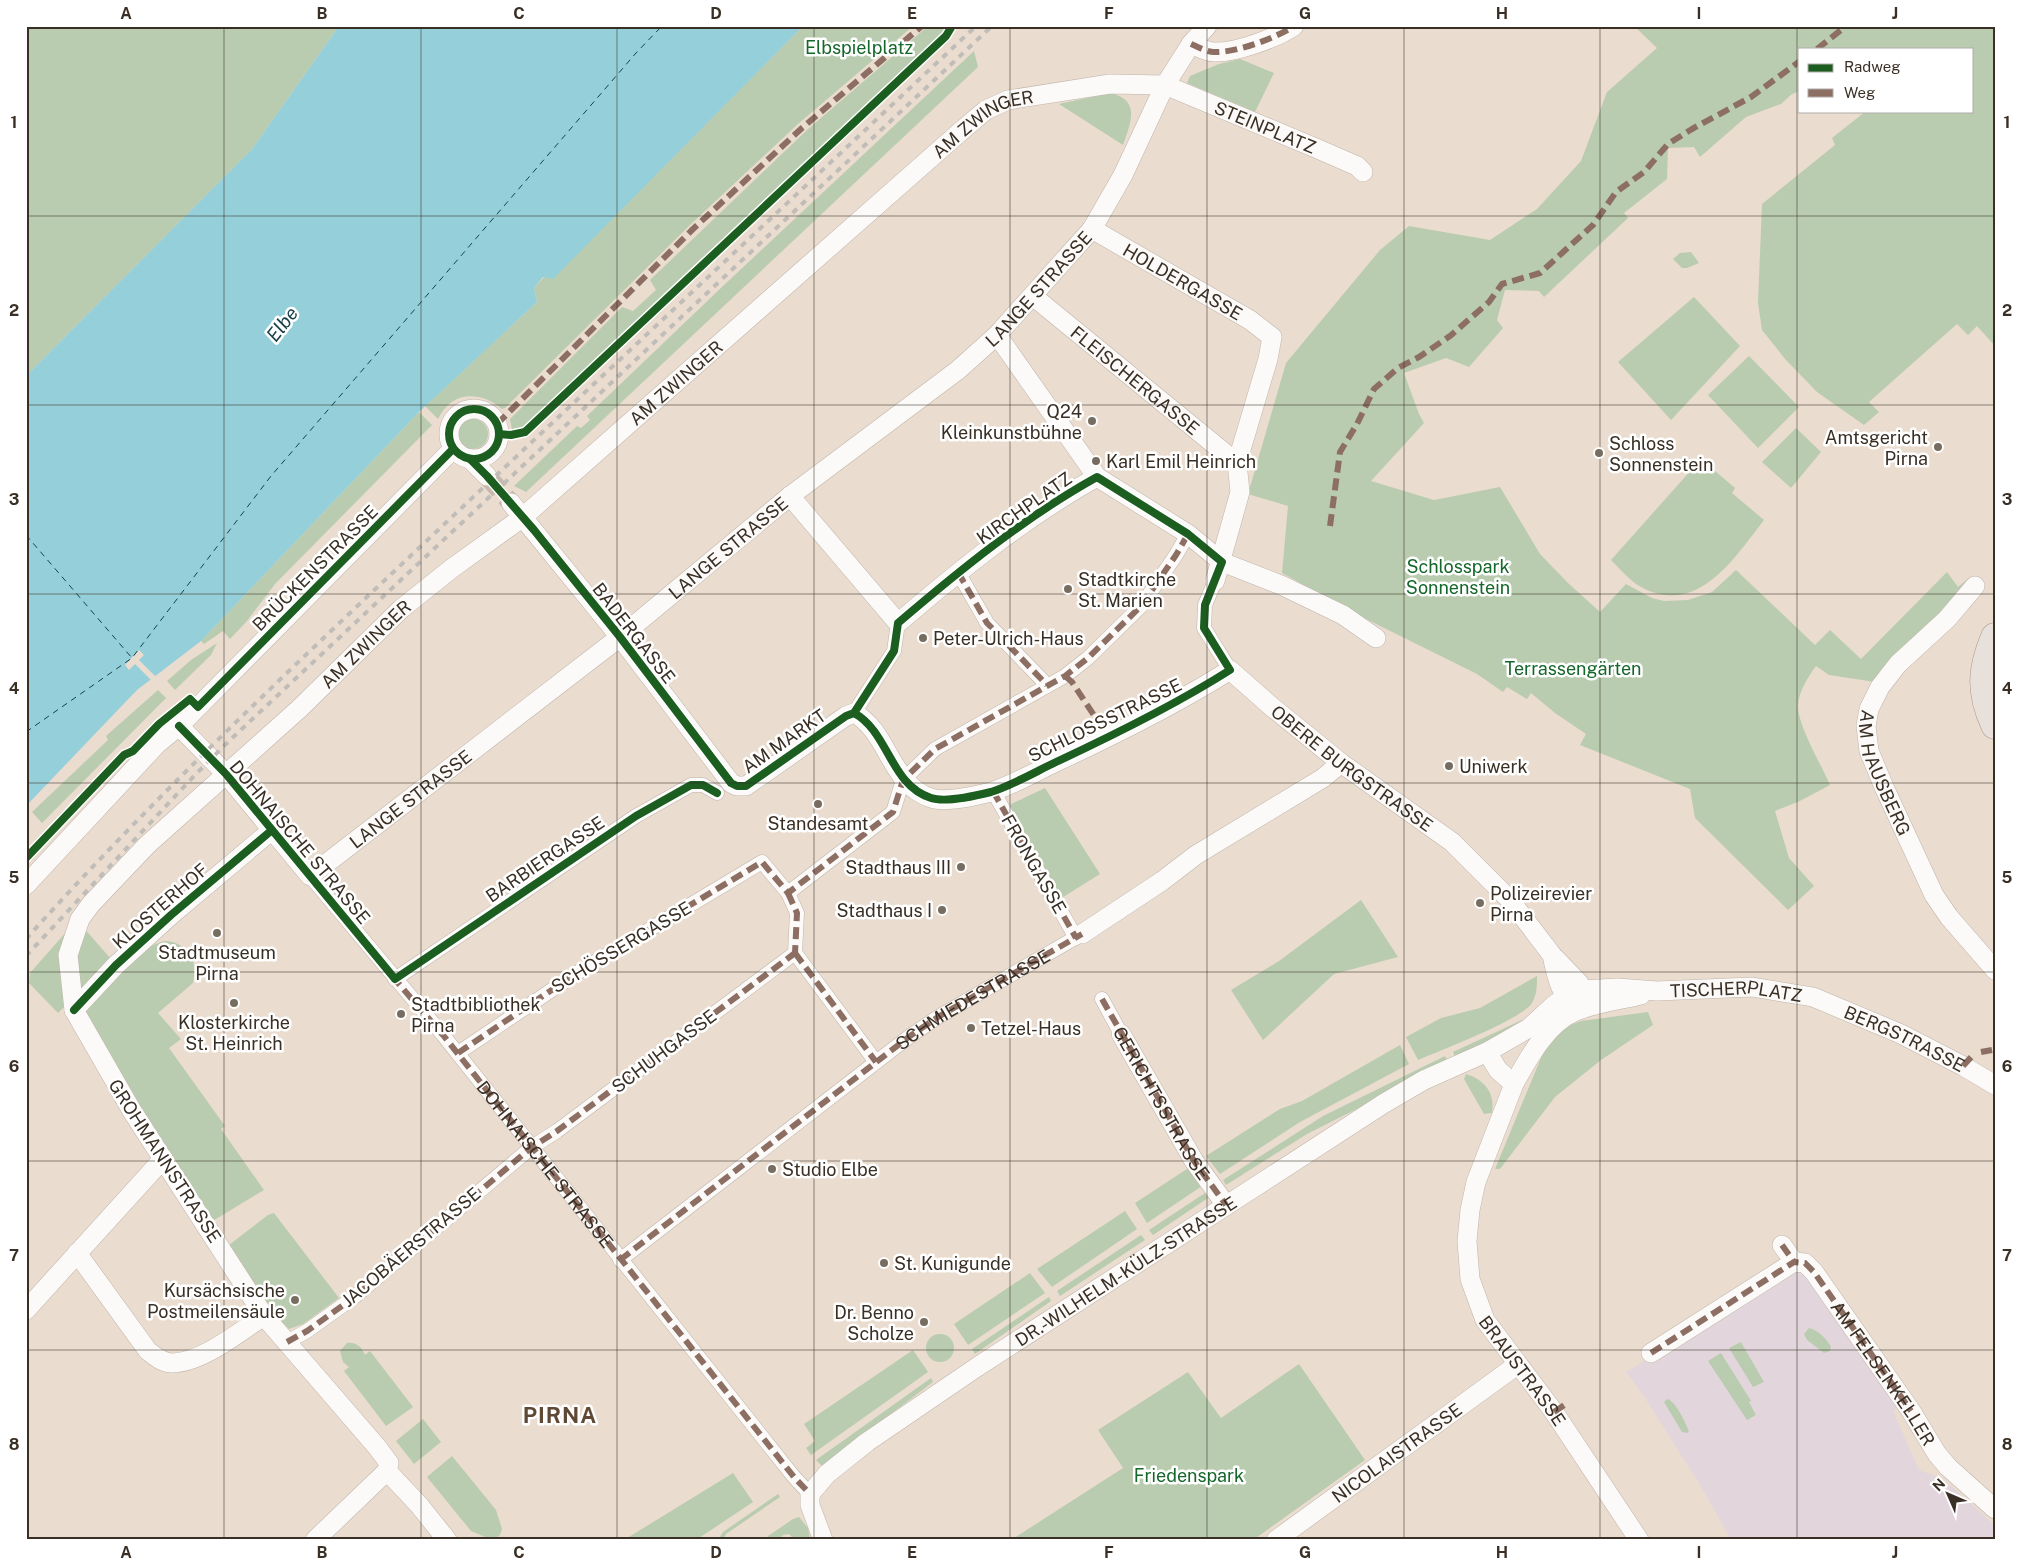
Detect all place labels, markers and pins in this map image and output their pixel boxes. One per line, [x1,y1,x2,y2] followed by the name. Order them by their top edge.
[941,401,1082,443] place label: Q24 Kleinkunstbühne
[1086,415,1098,427] marker: Q24 Kleinkunstbühne
[1825,427,1928,469] place label: Amtsgericht Pirna
[1609,433,1713,475] place label: Schloss Sonnenstein
[1932,441,1944,453] marker: Amtsgericht Pirna
[1593,447,1605,459] marker: Schloss Sonnenstein
[1106,451,1256,472] place label: Karl Emil Heinrich
[1090,455,1102,467] marker: Karl Emil Heinrich
[1078,569,1176,611] place label: Stadtkirche St. Marien
[1062,583,1074,595] marker: Stadtkirche St. Marien
[933,628,1084,649] place label: Peter-Ulrich-Haus
[917,632,929,644] marker: Peter-Ulrich-Haus
[1459,756,1528,777] place label: Uniwerk
[1443,760,1455,772] marker: Uniwerk
[812,798,824,810] marker: Standesamt
[767,813,869,834] place label: Standesamt
[845,857,951,878] place label: Stadthaus III
[955,861,967,873] marker: Stadthaus III
[1490,883,1592,925] place label: Polizeirevier Pirna
[1474,897,1486,909] marker: Polizeirevier Pirna
[836,900,932,921] place label: Stadthaus I
[936,904,948,916] marker: Stadthaus I
[211,927,223,939] marker: Stadtmuseum Pirna
[158,942,276,984] place label: Stadtmuseum Pirna
[411,994,541,1036] place label: Stadtbibliothek Pirna
[228,997,240,1009] marker: Klosterkirche St. Heinrich
[395,1008,407,1020] marker: Stadtbibliothek Pirna
[178,1012,290,1054] place label: Klosterkirche St. Heinrich
[981,1018,1081,1039] place label: Tetzel-Haus
[965,1022,977,1034] marker: Tetzel-Haus
[782,1159,878,1180] place label: Studio Elbe
[766,1163,778,1175] marker: Studio Elbe
[894,1253,1011,1274] place label: St. Kunigunde
[878,1257,890,1269] marker: St. Kunigunde
[147,1280,285,1322] place label: Kursächsische Postmeilensäule
[289,1294,301,1306] marker: Kursächsische Postmeilensäule
[834,1302,914,1344] place label: Dr. Benno Scholze
[918,1316,930,1328] marker: Dr. Benno Scholze

